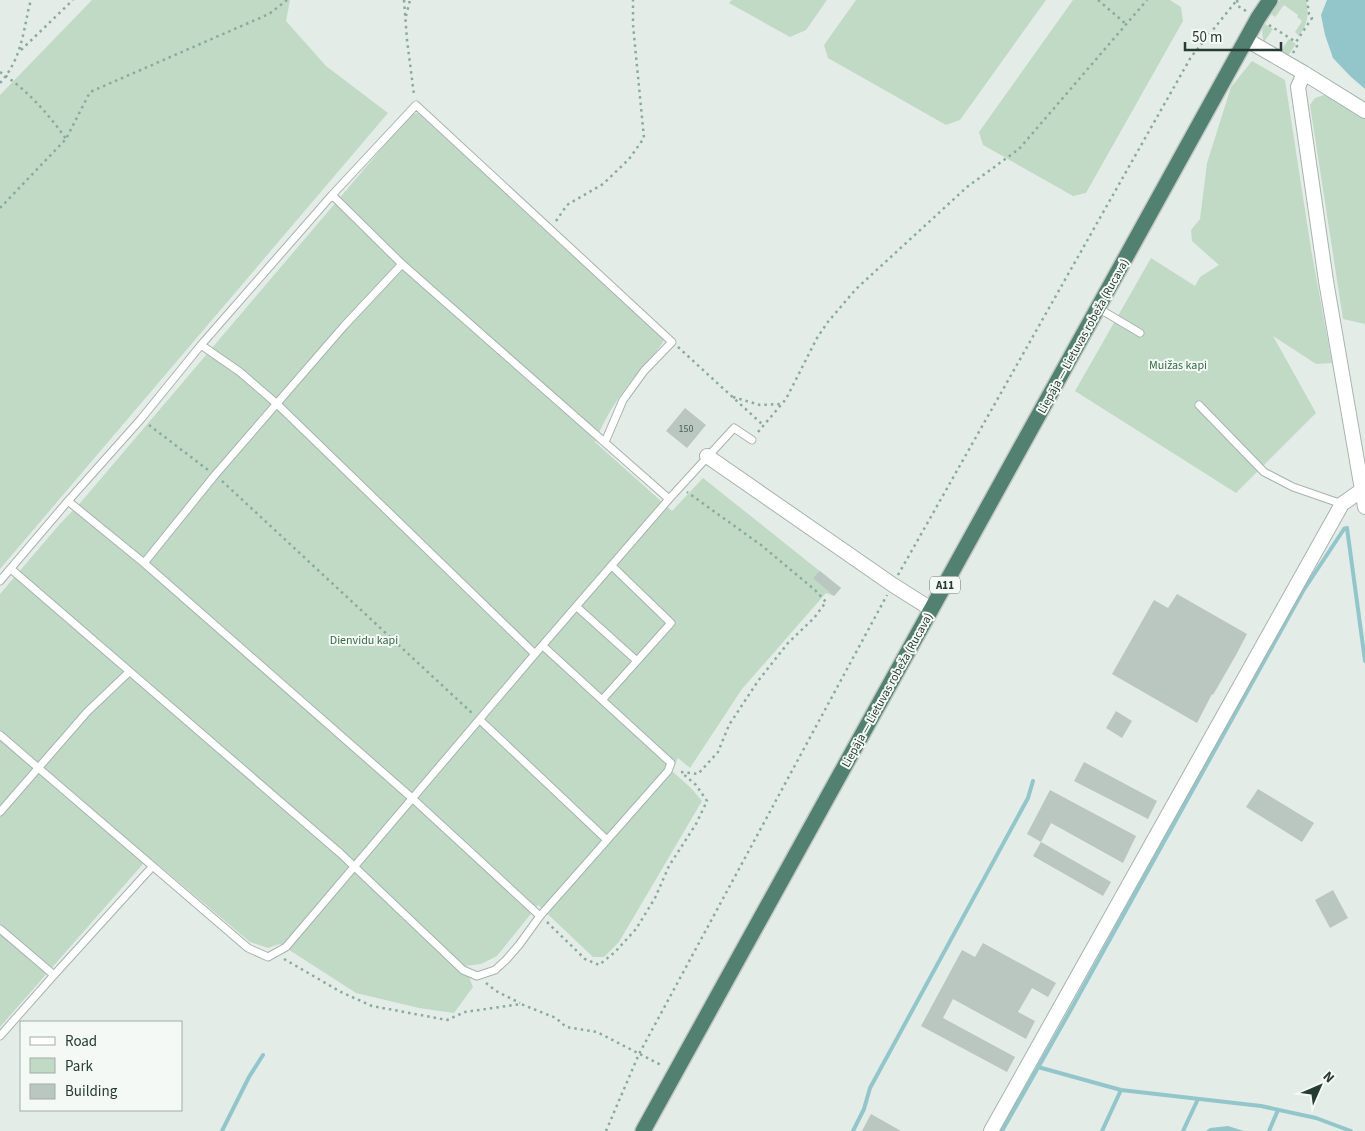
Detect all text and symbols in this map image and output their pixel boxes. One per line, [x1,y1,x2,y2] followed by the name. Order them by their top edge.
[1185,20,1281,52] scale bar
[1192,27,1222,48] text: 50 m
[1034,256,1133,417] street label: Liepāja — Lietuvas robeža (Rucava)
[1149,357,1207,374] park label: Muižas kapi
[679,422,693,436] house number: 150
[930,576,960,594] road number: A11
[838,610,937,771] street label: Liepāja — Lietuvas robeža (Rucava)
[330,632,398,649] park label: Dienvidu kapi
[20,1021,182,1111] legend
[65,1031,97,1052] text: Road
[65,1056,94,1077] text: Park
[1295,1061,1345,1111] north arrow
[1318,1067,1339,1088] text: N
[65,1081,118,1102] text: Building

